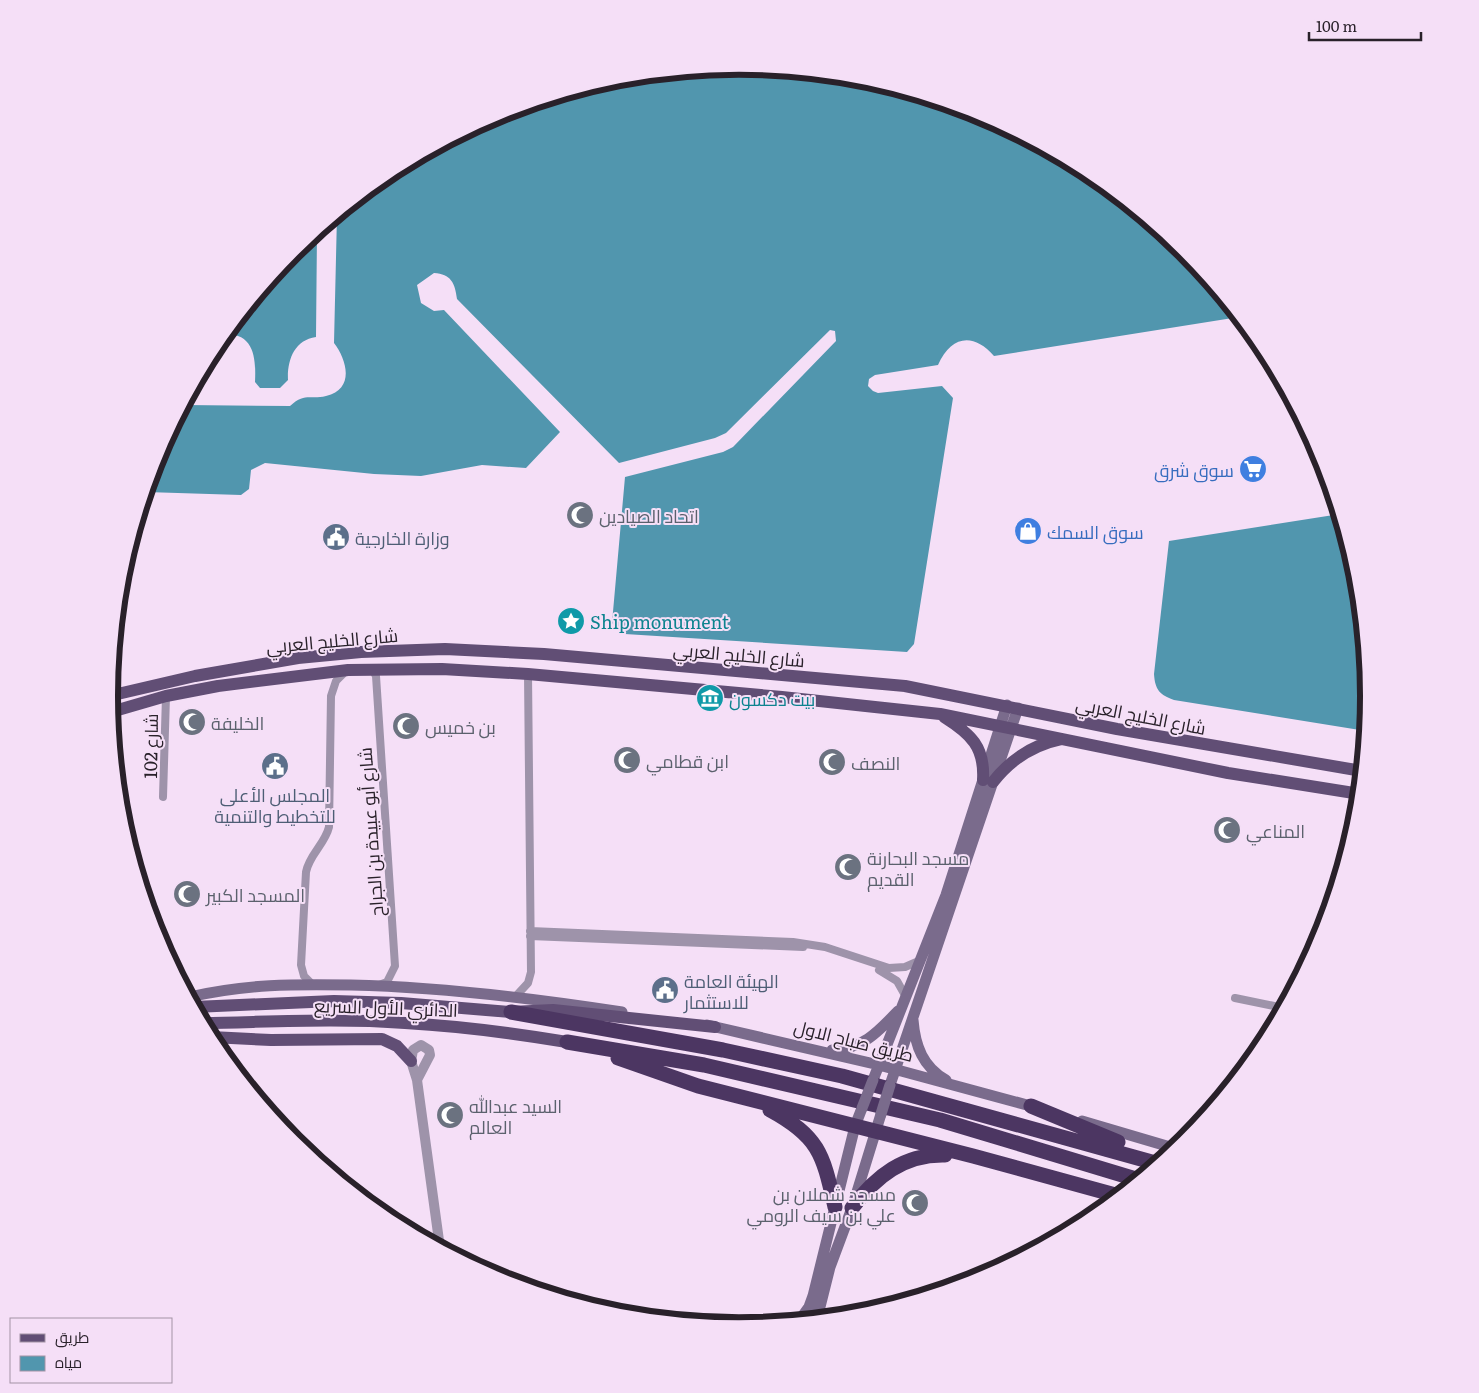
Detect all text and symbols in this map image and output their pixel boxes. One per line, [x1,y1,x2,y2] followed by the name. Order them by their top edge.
[1309,10,1422,42] scale bar
[1316,14,1357,37] text: 100 m
[1238,454,1268,484] supermarket icon: سوق شرق
[1154,456,1234,483] place label: سوق شرق
[565,500,595,530] mosque icon: اتحاد الصيادين
[599,502,699,529] place label: اتحاد الصيادين
[1013,516,1043,546] shop icon: سوق السمك
[1047,518,1144,545] place label: سوق السمك
[321,522,351,552] public building icon: وزارة الخارجية
[355,524,450,551] place label: وزارة الخارجية
[556,606,586,636] place icon: Ship monument
[590,608,730,635] place label: Ship monument
[265,621,399,661] street label: شارع الخليج العربي
[672,635,806,675] street label: شارع الخليج العربي
[695,683,725,713] museum icon: بيت دكسون
[729,685,815,712] place label: بيت دكسون
[1073,689,1208,743] street label: شارع الخليج العربي
[177,707,207,737] mosque icon: الخليفة
[211,709,264,736] place label: الخليفة
[391,711,421,741] mosque icon: بن خميس
[136,713,164,779] street label: شارع 102
[425,713,496,740] place label: بن خميس
[612,745,642,775] mosque icon: ابن قطامي
[351,747,389,917] street label: شارع أبو عبيدة بن الجراح
[646,747,729,776] place label: ابن قطامي
[817,747,847,777] mosque icon: النصف
[851,749,900,776] place label: النصف
[260,751,290,781] public building icon: المجلس الأعلى للتخطيط والتنمية
[214,781,336,829] place label: المجلس الأعلى للتخطيط والتنمية
[1212,815,1242,845] mosque icon: المناعي
[1246,817,1305,846] place label: المناعي
[867,844,969,892] place label: مسجد البحارنة القديم
[833,852,863,882] mosque icon: مسجد البحارنة القديم
[172,879,202,909] mosque icon: المسجد الكبير
[205,881,305,908] place label: المسجد الكبير
[683,967,779,1015] place label: الهيئة العامة للاستثمار
[650,975,680,1005] public building icon: الهيئة العامة للاستثمار
[314,991,458,1025] street label: الدائري الأول السريع
[791,1012,917,1068] street label: طريق صباح الاول
[469,1092,562,1140] place label: السيد عبدالله العالم
[435,1100,465,1130] mosque icon: السيد عبدالله العالم
[747,1180,896,1230] place label: مسجد شملان بن علي بن سيف الرومي
[900,1188,930,1218] mosque icon: مسجد شملان بن علي بن سيف الرومي
[10,1318,172,1383] legend
[55,1325,89,1348] text: طريق
[55,1350,82,1373] text: مياه

